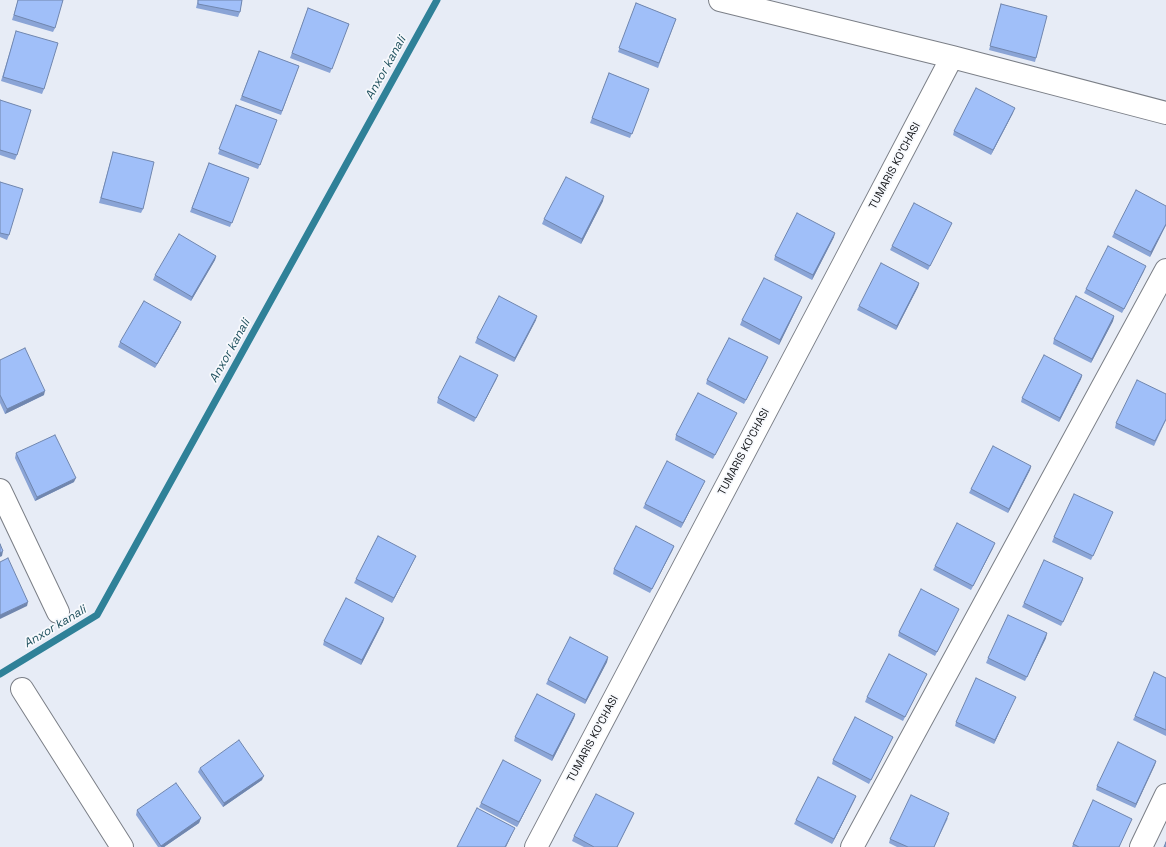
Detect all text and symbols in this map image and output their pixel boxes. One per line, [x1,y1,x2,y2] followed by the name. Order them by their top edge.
[363,34,409,102] water label: Anxor kanali
[867,120,923,212] street label: TUMARIS KO'CHASI
[207,317,253,385] water label: Anxor kanali
[716,406,772,498] street label: TUMARIS KO'CHASI
[21,603,89,651] water label: Anxor kanali
[565,693,621,785] street label: TUMARIS KO'CHASI

